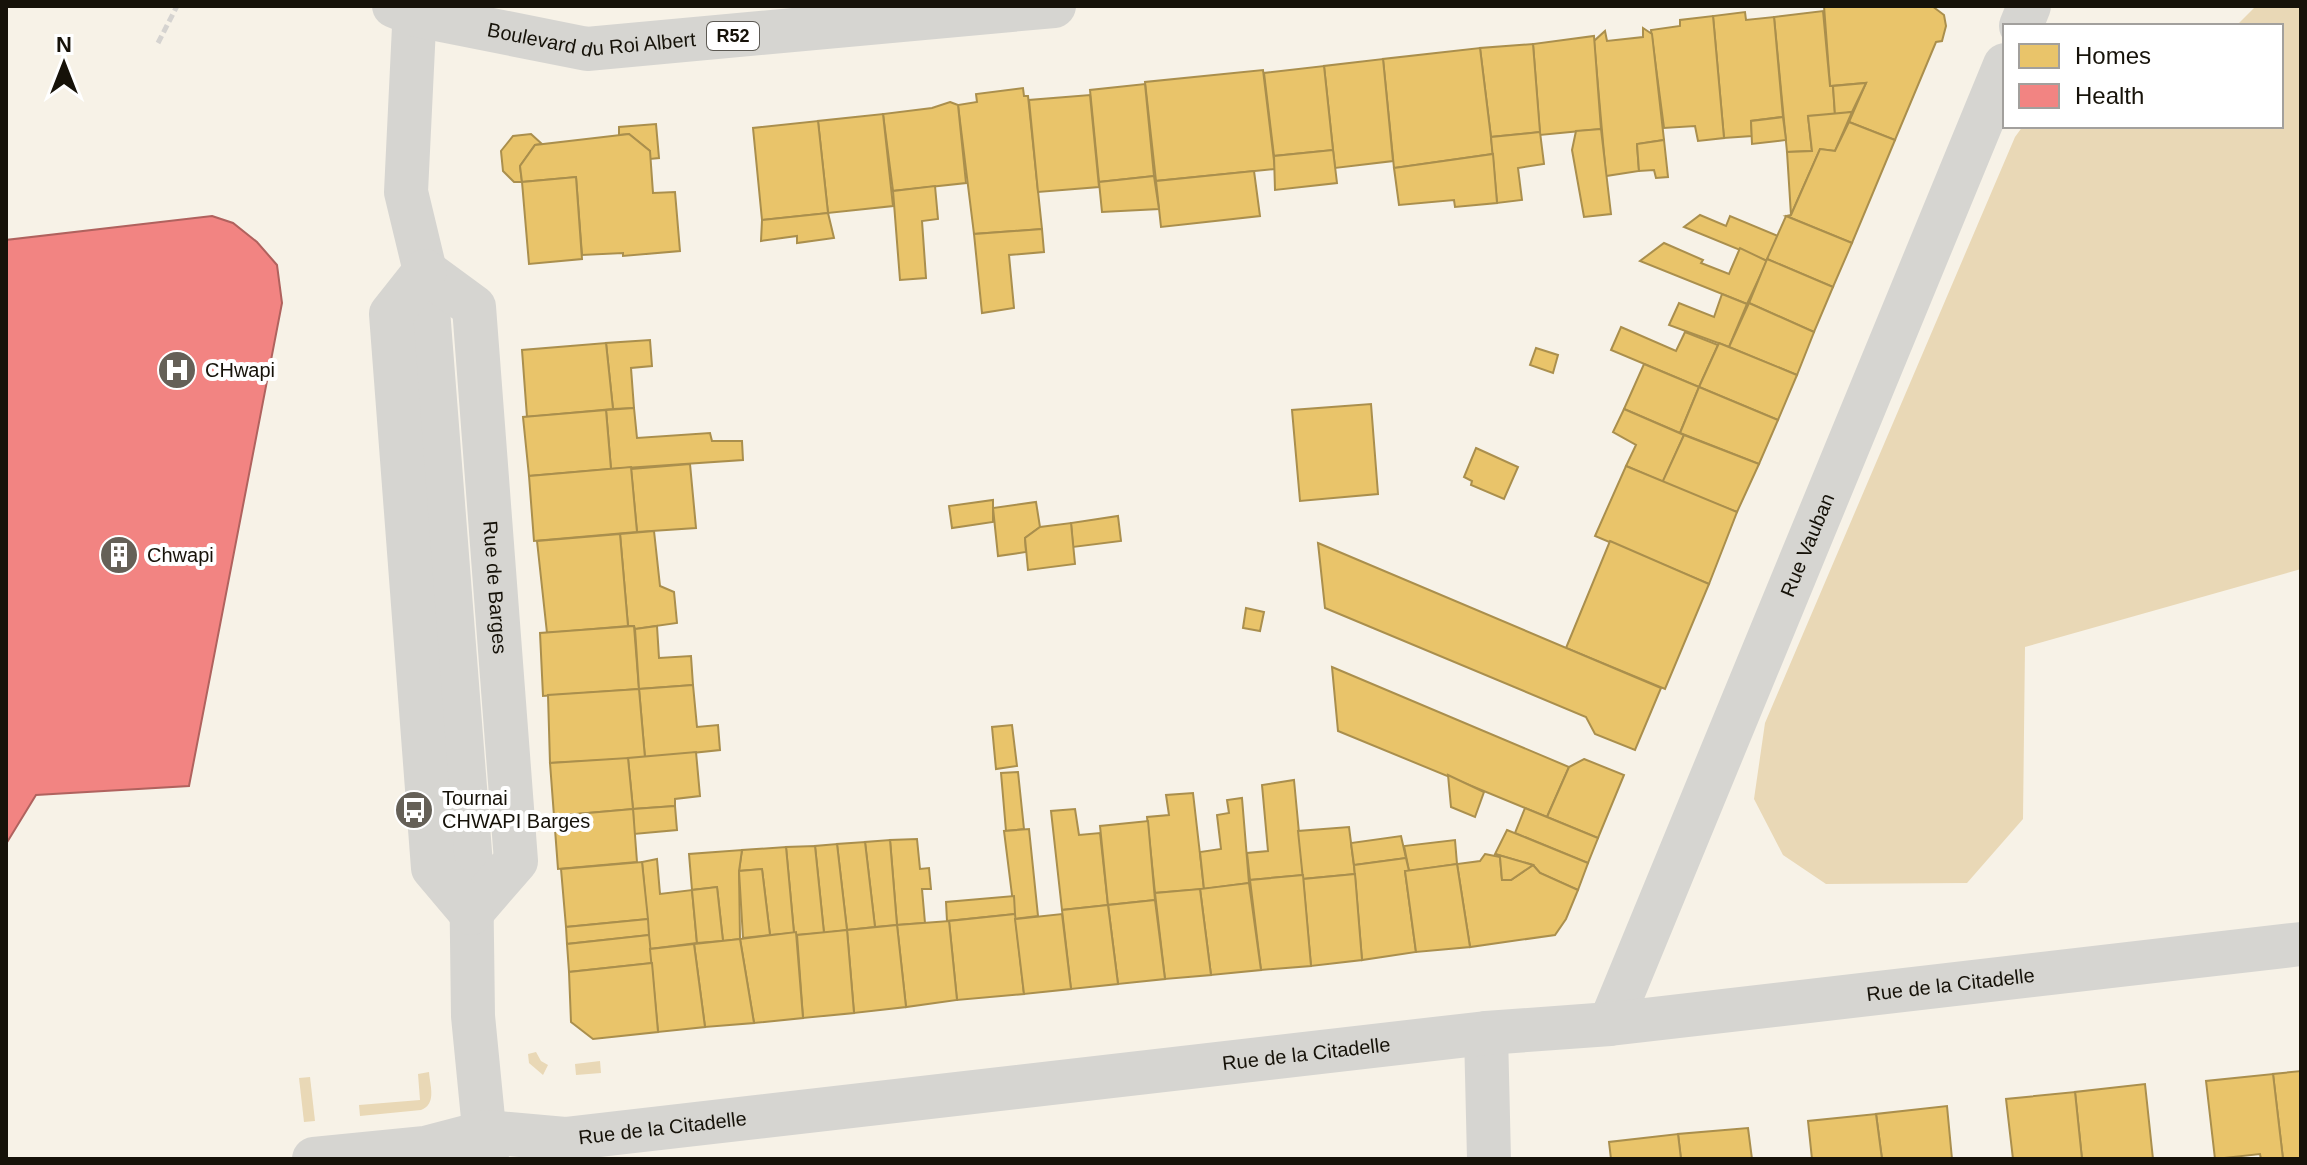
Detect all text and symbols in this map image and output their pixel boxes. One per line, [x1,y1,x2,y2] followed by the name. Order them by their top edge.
[486,18,697,61] street label: Boulevard du Roi Albert
[707,22,759,50] road number: R52
[24,24,104,104] north arrow
[2003,24,2283,128] legend
[56,32,72,57] text: N
[2075,42,2151,69] text: Homes
[2075,82,2144,109] text: Health
[156,349,198,391] hospital icon: CHwapi
[205,359,275,381] place label: CHwapi
[1776,490,1838,600] street label: Rue Vauban
[479,520,511,655] street label: Rue de Barges
[98,534,140,576] building icon: Chwapi
[147,544,214,566] place label: Chwapi
[442,787,590,832] place label: Tournai CHWAPI Barges
[393,789,435,831] bus stop icon: Tournai CHWAPI Barges
[1865,964,2036,1005] street label: Rue de la Citadelle
[1221,1033,1391,1074] street label: Rue de la Citadelle
[577,1107,748,1148] street label: Rue de la Citadelle

